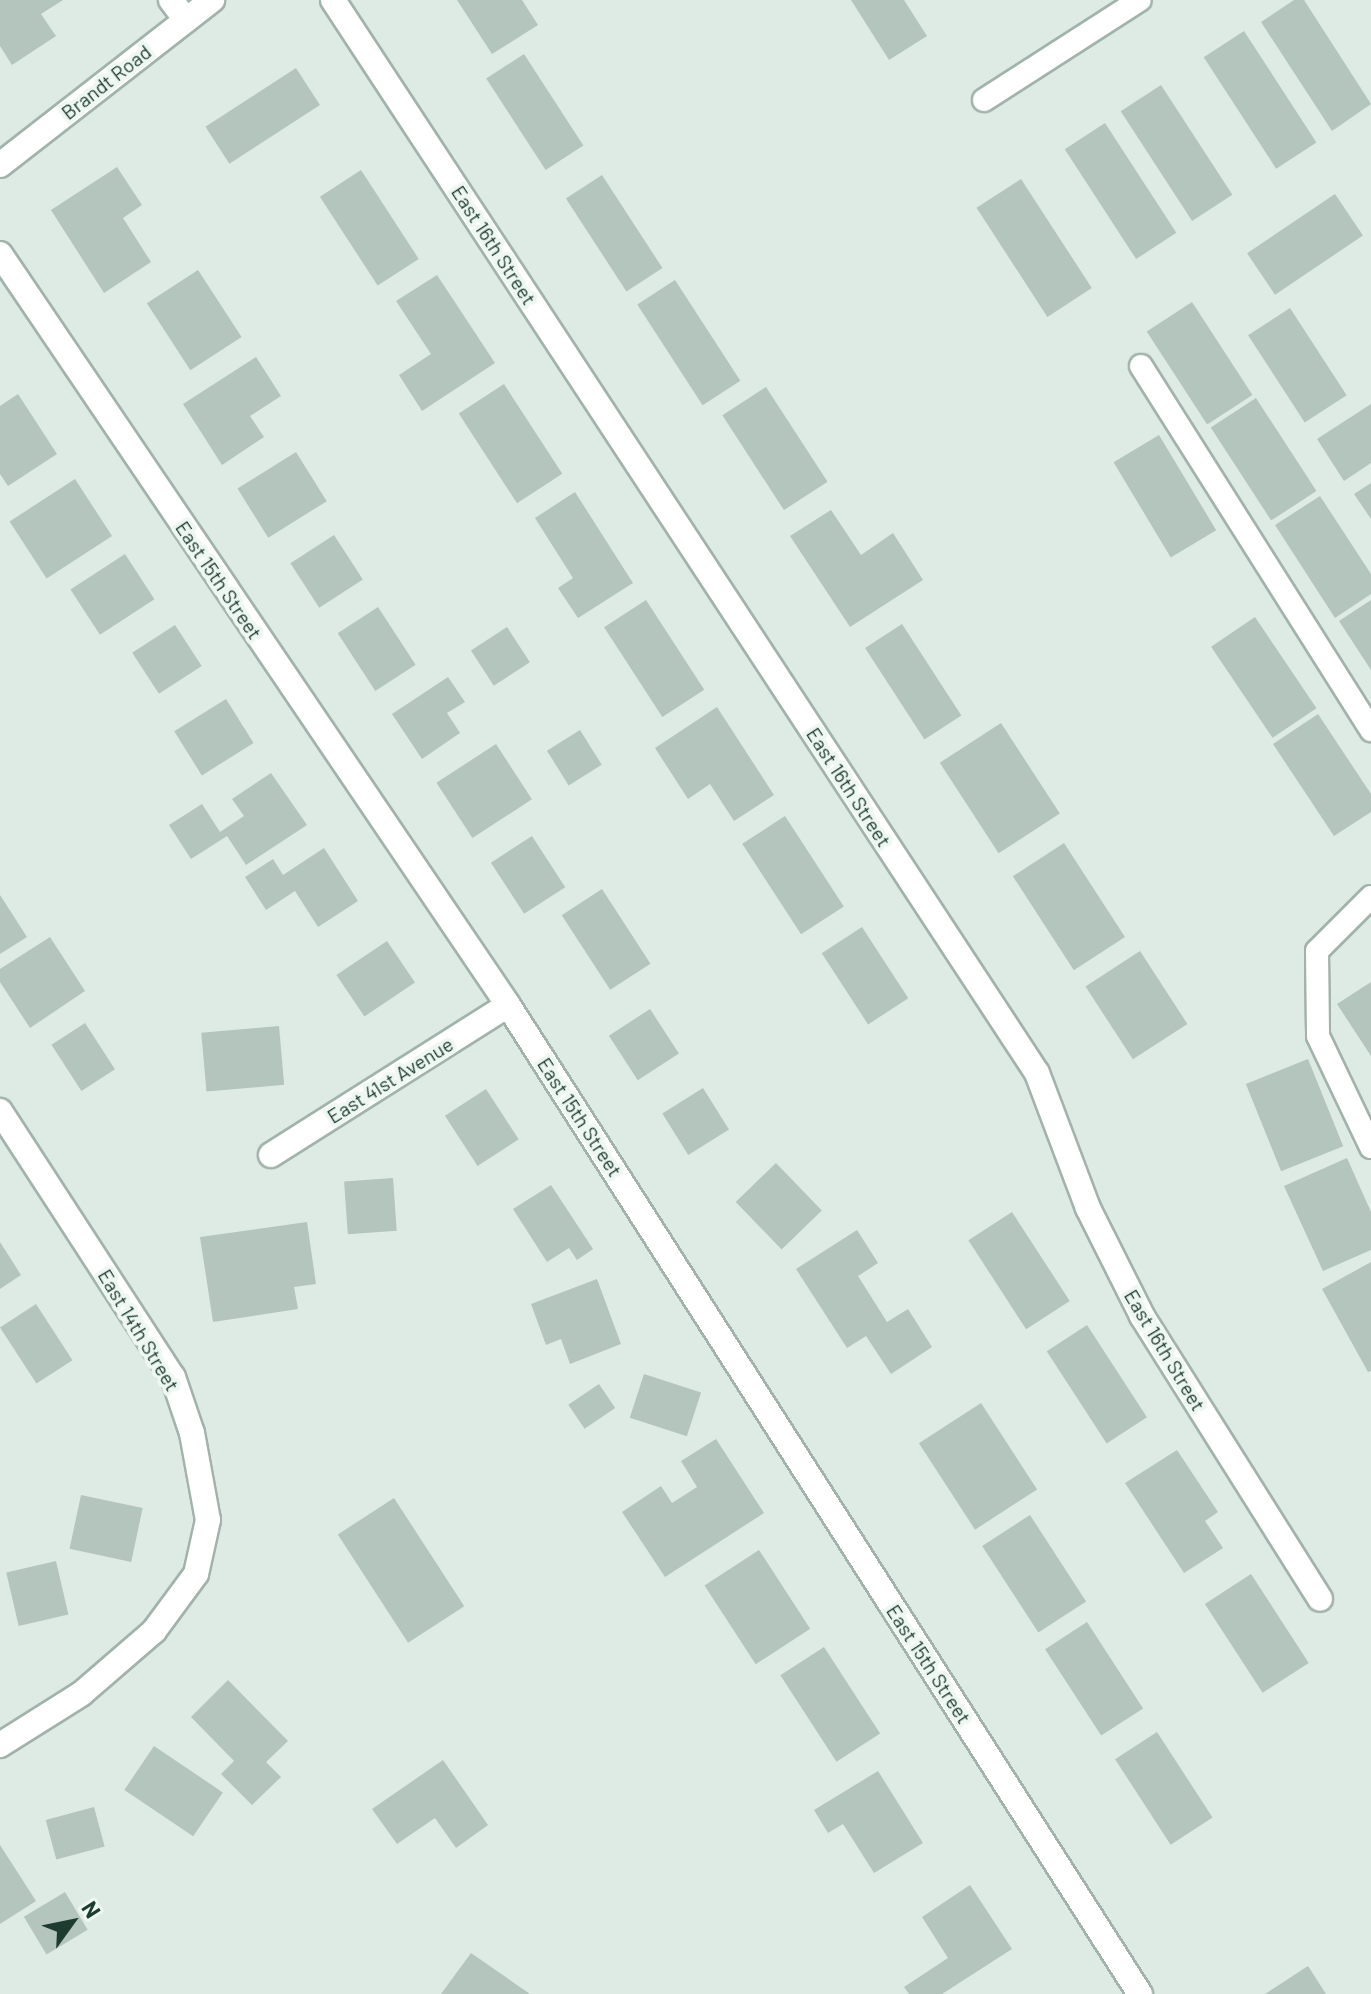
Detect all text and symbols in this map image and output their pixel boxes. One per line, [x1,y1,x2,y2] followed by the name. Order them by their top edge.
[56,40,156,124] street label: Brandt Road
[447,181,541,309] street label: East 16th Street
[171,516,267,644] street label: East 15th Street
[802,723,896,851] street label: East 16th Street
[323,1032,457,1128] street label: East 41st Avenue
[533,1053,627,1181] street label: East 15th Street
[93,1265,185,1395] street label: East 14th Street
[1119,1285,1211,1415] street label: East 16th Street
[882,1600,976,1728] street label: East 15th Street
[32,1882,112,1962] north arrow
[77,1896,107,1922] text: N

